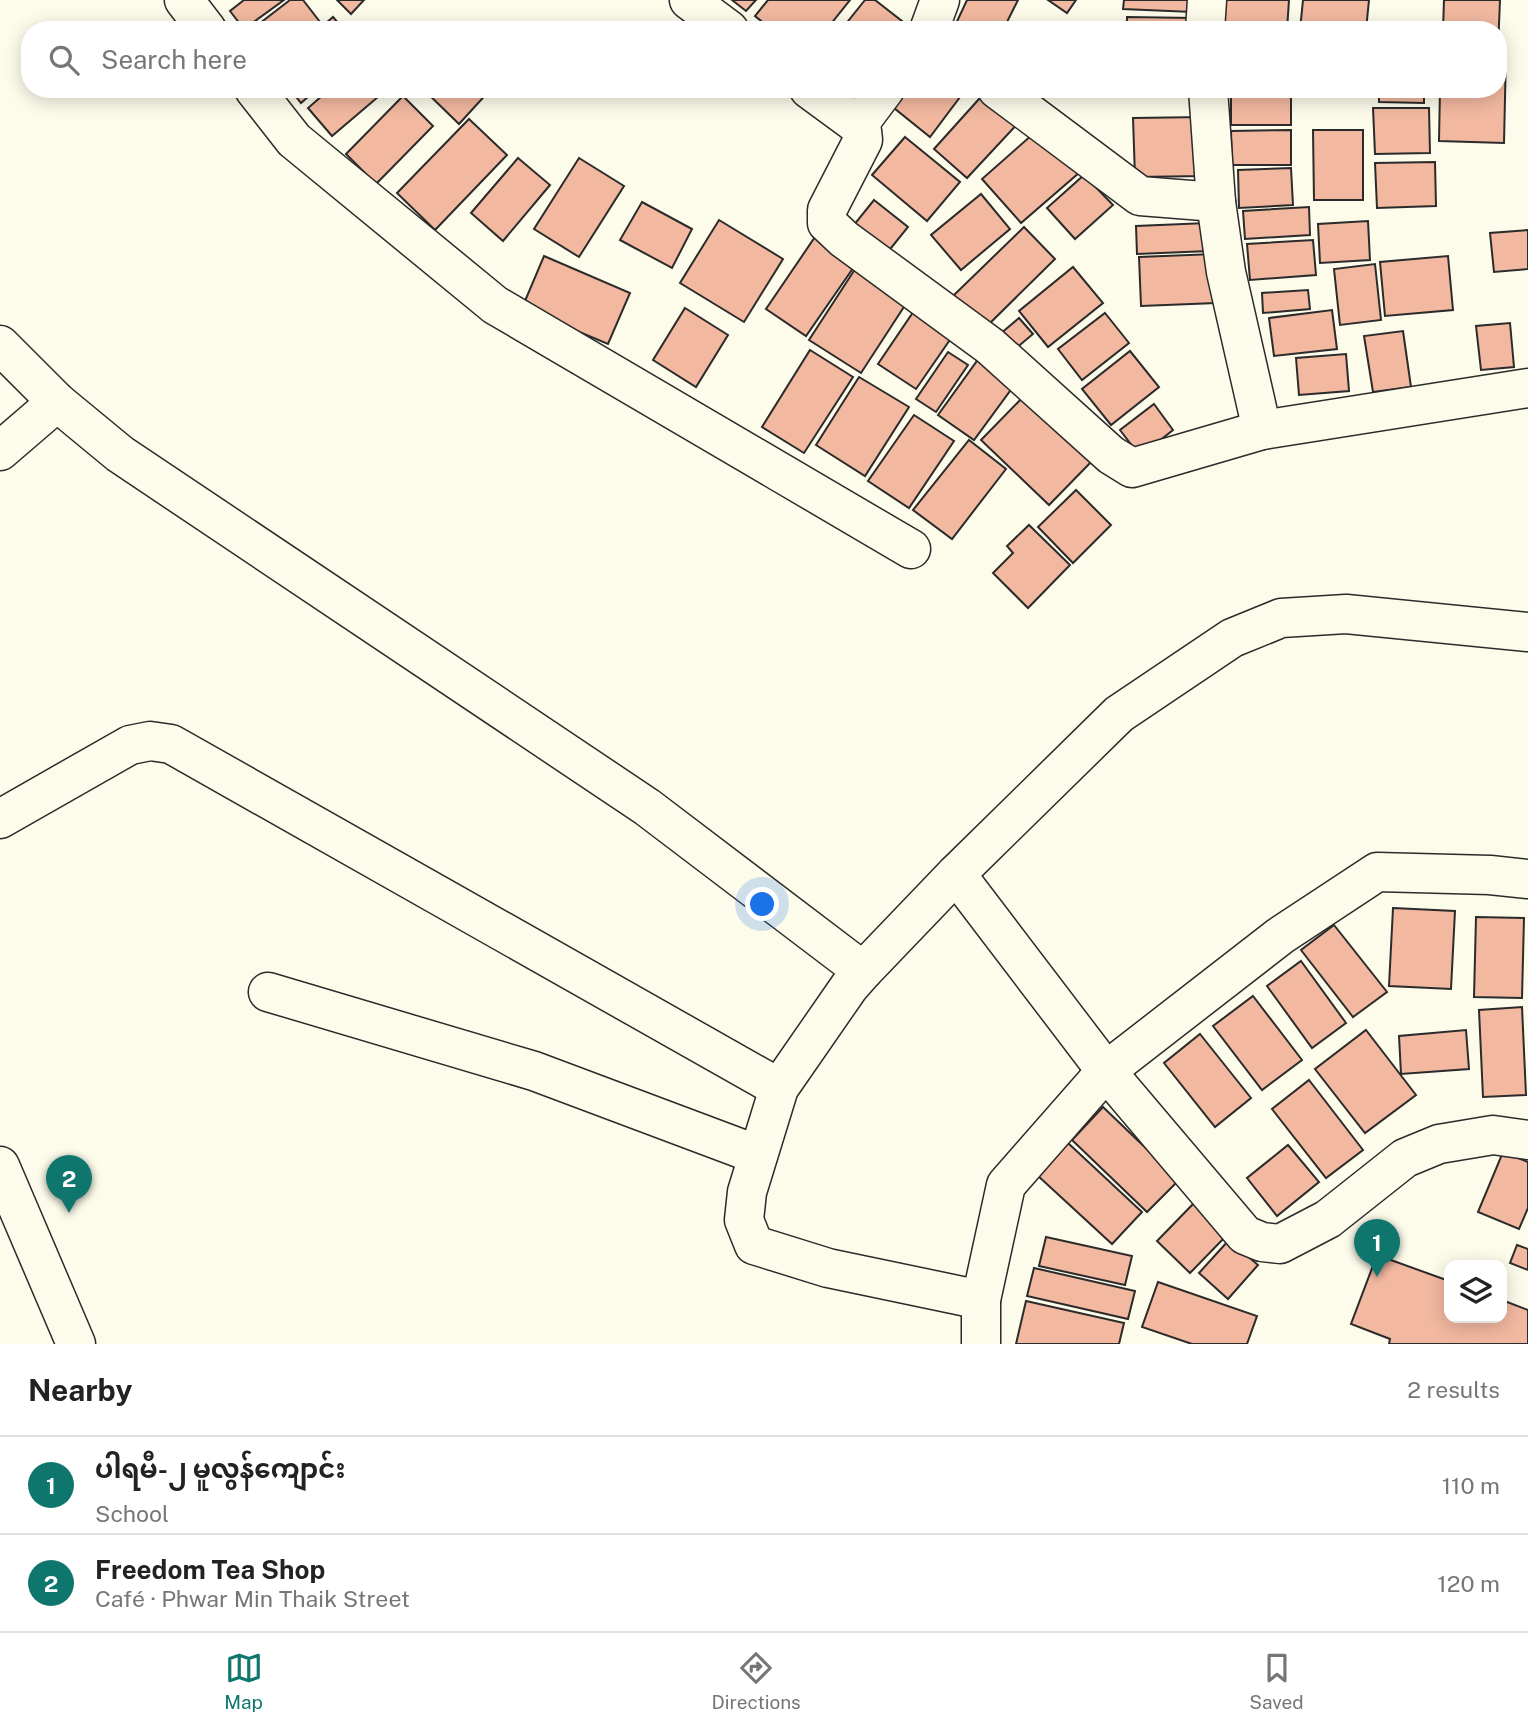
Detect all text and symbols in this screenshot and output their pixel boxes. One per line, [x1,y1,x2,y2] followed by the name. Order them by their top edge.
[21,21,1507,98] search box
[45,41,83,79] icon: search
[101,44,247,75] text: Search here
[745,887,779,921] your location
[46,1155,92,1213] pin: 2
[1354,1219,1400,1277] pin: 1
[1444,1260,1507,1323] map controls
[1444,1260,1507,1323] button: layers
[28,1372,132,1408] text: Nearby
[1407,1376,1500,1403] text: 2 results
[95,1453,345,1484] text: ပါရမီ-၂ မူလွန်ကျောင်း
[46,1472,56,1499] text: 1
[1442,1472,1500,1499] text: 110 m
[95,1500,169,1527] text: School
[95,1554,325,1585] text: Freedom Tea Shop
[44,1570,58,1597] text: 2
[1437,1570,1500,1597] text: 120 m
[95,1585,410,1612] text: Café · Phwar Min Thaik Street
[224,1649,263,1713] tab: Map
[711,1649,801,1713] tab: Directions
[1249,1649,1304,1713] tab: Saved

